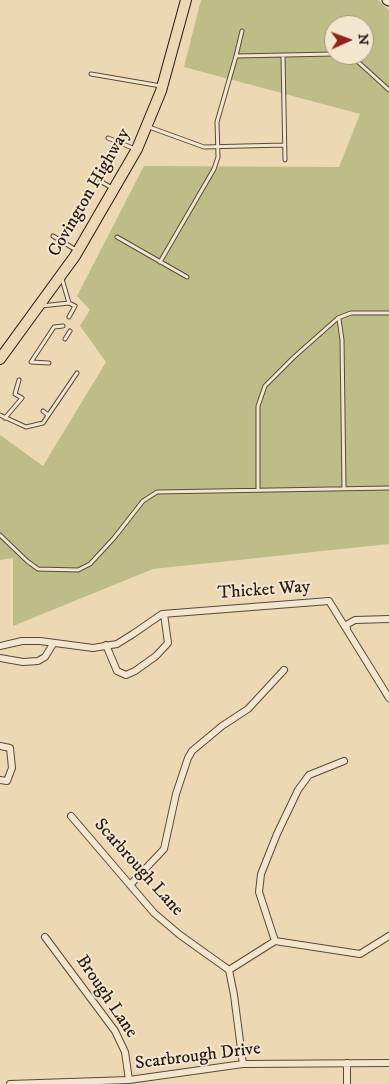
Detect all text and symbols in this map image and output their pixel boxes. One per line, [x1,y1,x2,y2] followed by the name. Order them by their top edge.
[324,15,374,65] north arrow
[354,33,372,46] text: N
[44,125,136,261] street label: Covington Highway
[217,577,311,605] street label: Thicket Way
[89,815,187,921] street label: Scarbrough Lane
[71,952,141,1042] street label: Brough Lane
[134,1039,262,1075] street label: Scarbrough Drive

